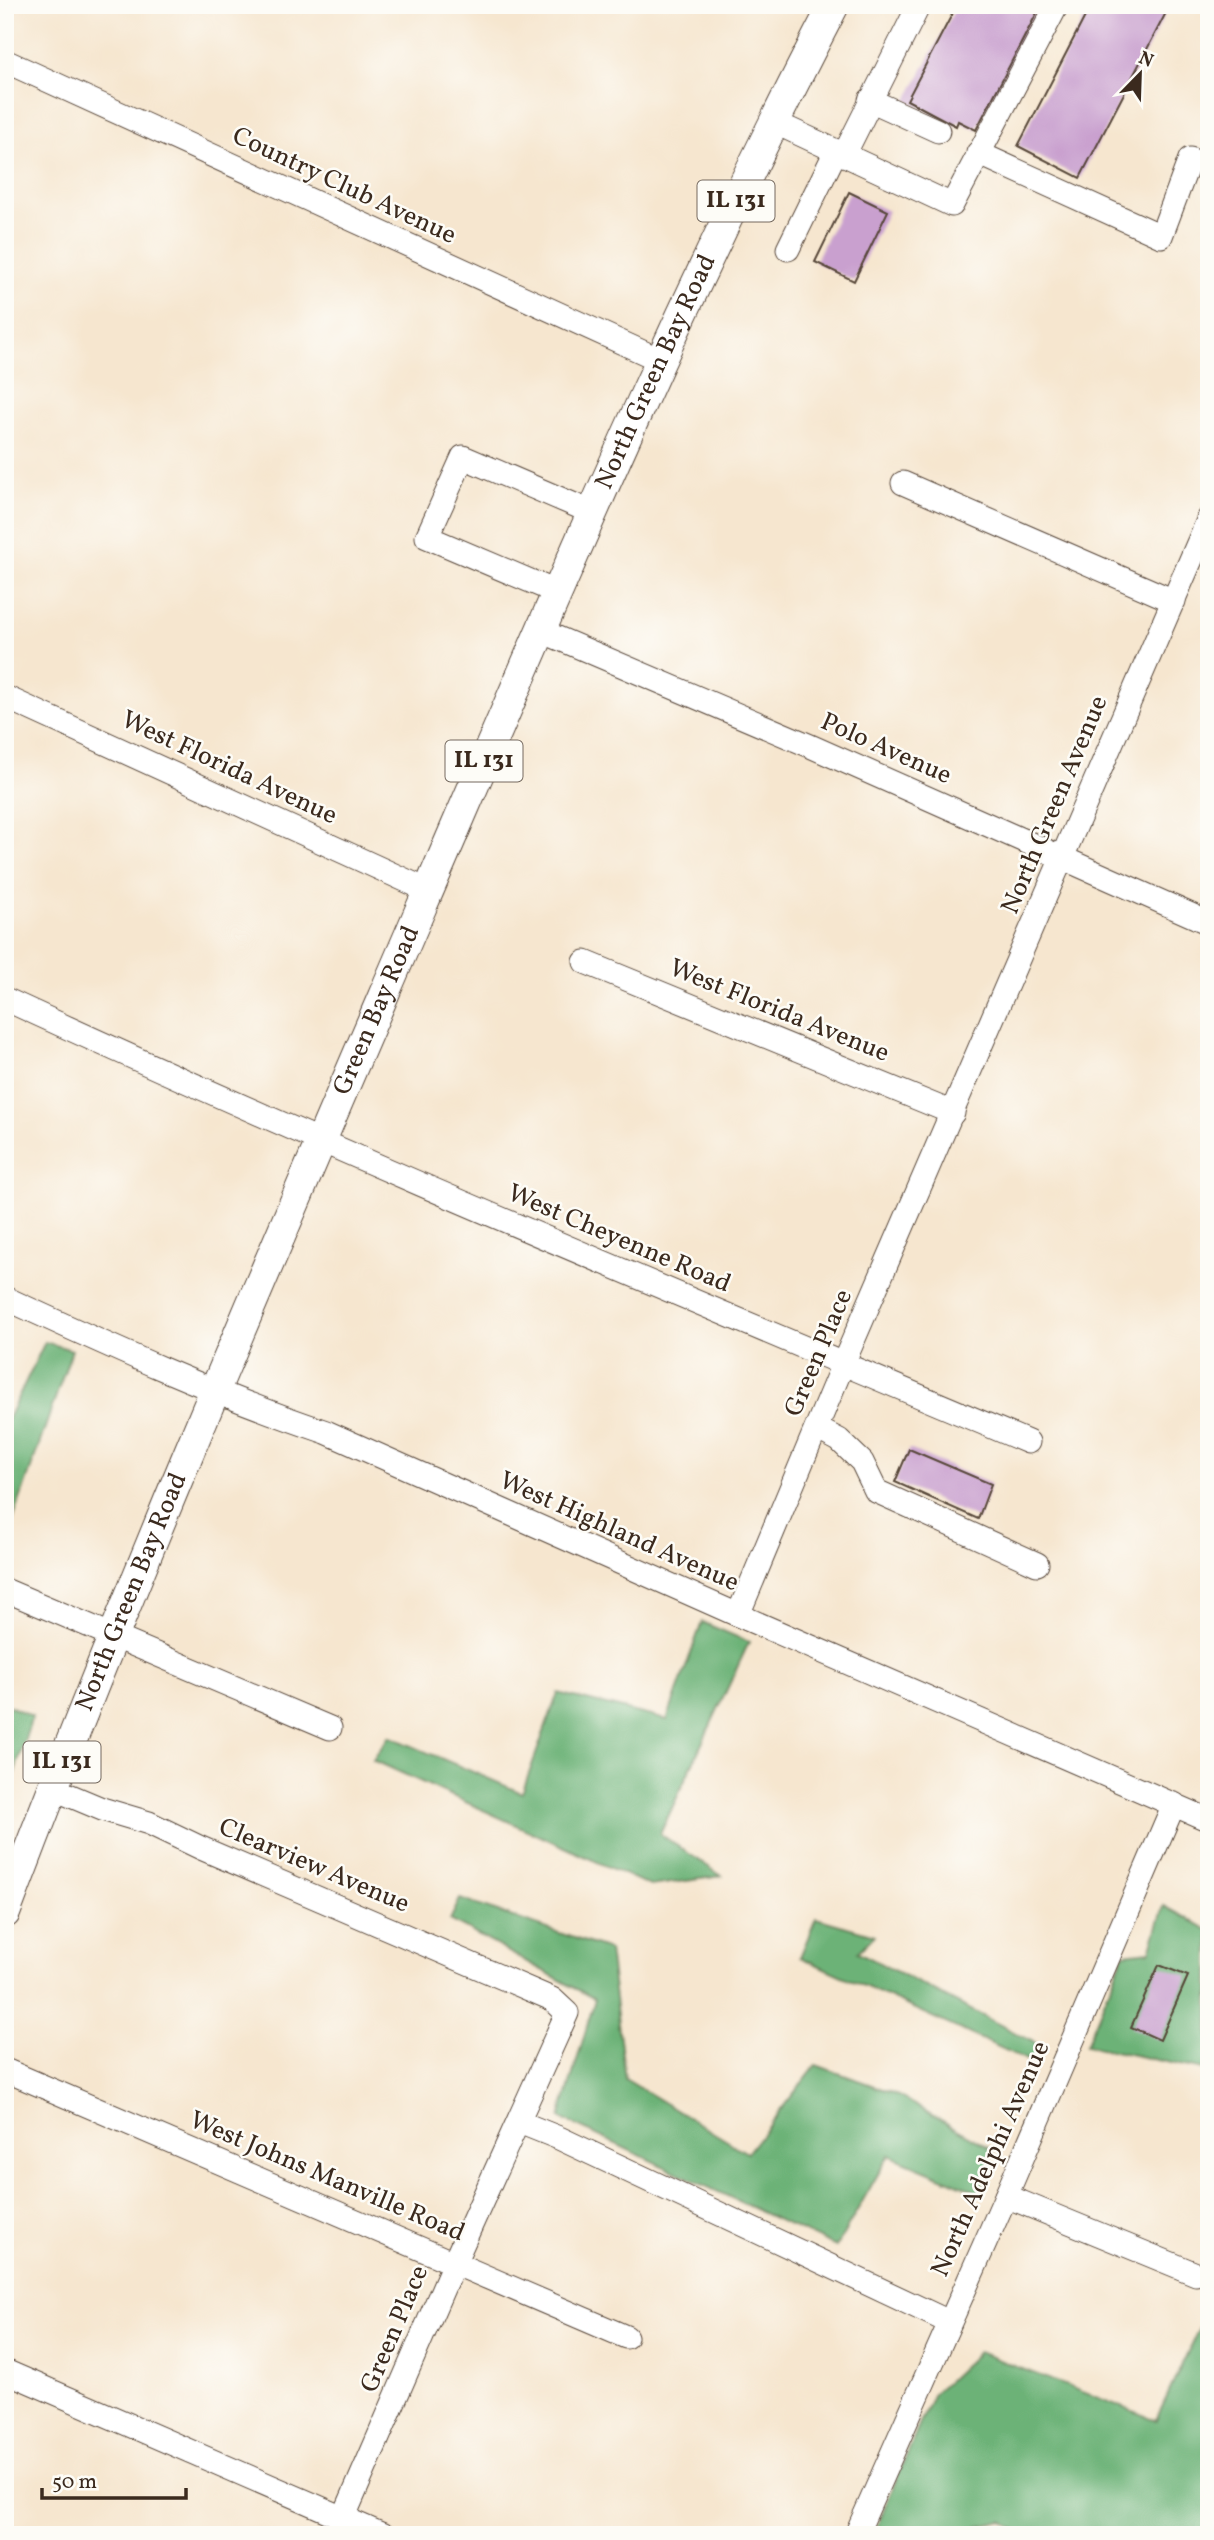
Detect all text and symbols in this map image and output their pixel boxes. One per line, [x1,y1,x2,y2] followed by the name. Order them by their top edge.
[1106,38,1176,108] north arrow
[1134,46,1157,75] text: N
[226,118,462,254] street label: Country Club Avenue
[698,181,774,222] road number: IL 131
[587,249,725,495] street label: North Green Bay Road
[993,690,1117,920] street label: North Green Avenue
[115,702,343,834] street label: West Florida Avenue
[815,704,957,794] street label: Polo Avenue
[446,740,522,782] road number: IL 131
[325,920,429,1101] street label: Green Bay Road
[664,950,894,1072] street label: West Florida Avenue
[502,1176,736,1302] street label: West Cheyenne Road
[776,1284,862,1422] street label: Green Place
[493,1463,745,1601] street label: West Highland Avenue
[67,1467,196,1717] street label: North Green Bay Road
[24,1742,100,1782] road number: IL 131
[213,1810,415,1922] street label: Clearview Avenue
[923,2035,1059,2283] street label: North Adelphi Avenue
[184,2103,470,2251] street label: West Johns Manville Road
[352,2260,438,2398] street label: Green Place
[42,2456,186,2500] scale bar
[52,2468,97,2497] text: 50 m

